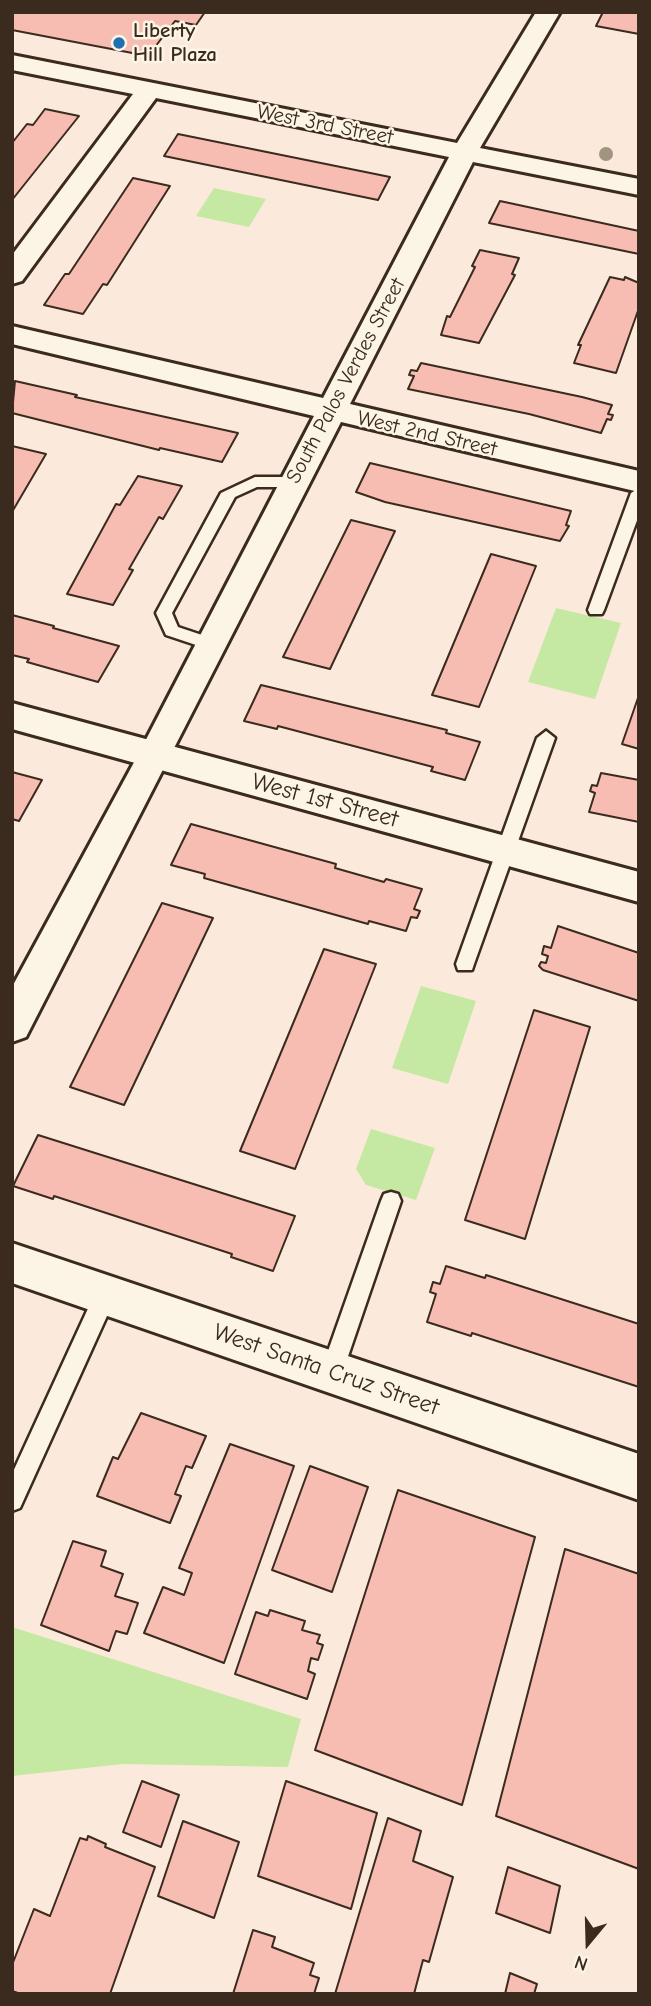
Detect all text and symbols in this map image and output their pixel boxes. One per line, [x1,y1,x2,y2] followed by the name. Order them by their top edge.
[133,18,217,68] place label: Liberty Hill Plaza
[111,35,127,51] marker: Liberty Hill Plaza
[255,99,395,151] street label: West 3rd Street
[281,274,411,488] street label: South Palos Verdes Street
[355,406,499,462] street label: West 2nd Street
[249,768,401,834] street label: West 1st Street
[209,1318,443,1422] street label: West Santa Cruz Street
[553,1908,623,1978] north arrow
[572,1950,591,1975] text: N

